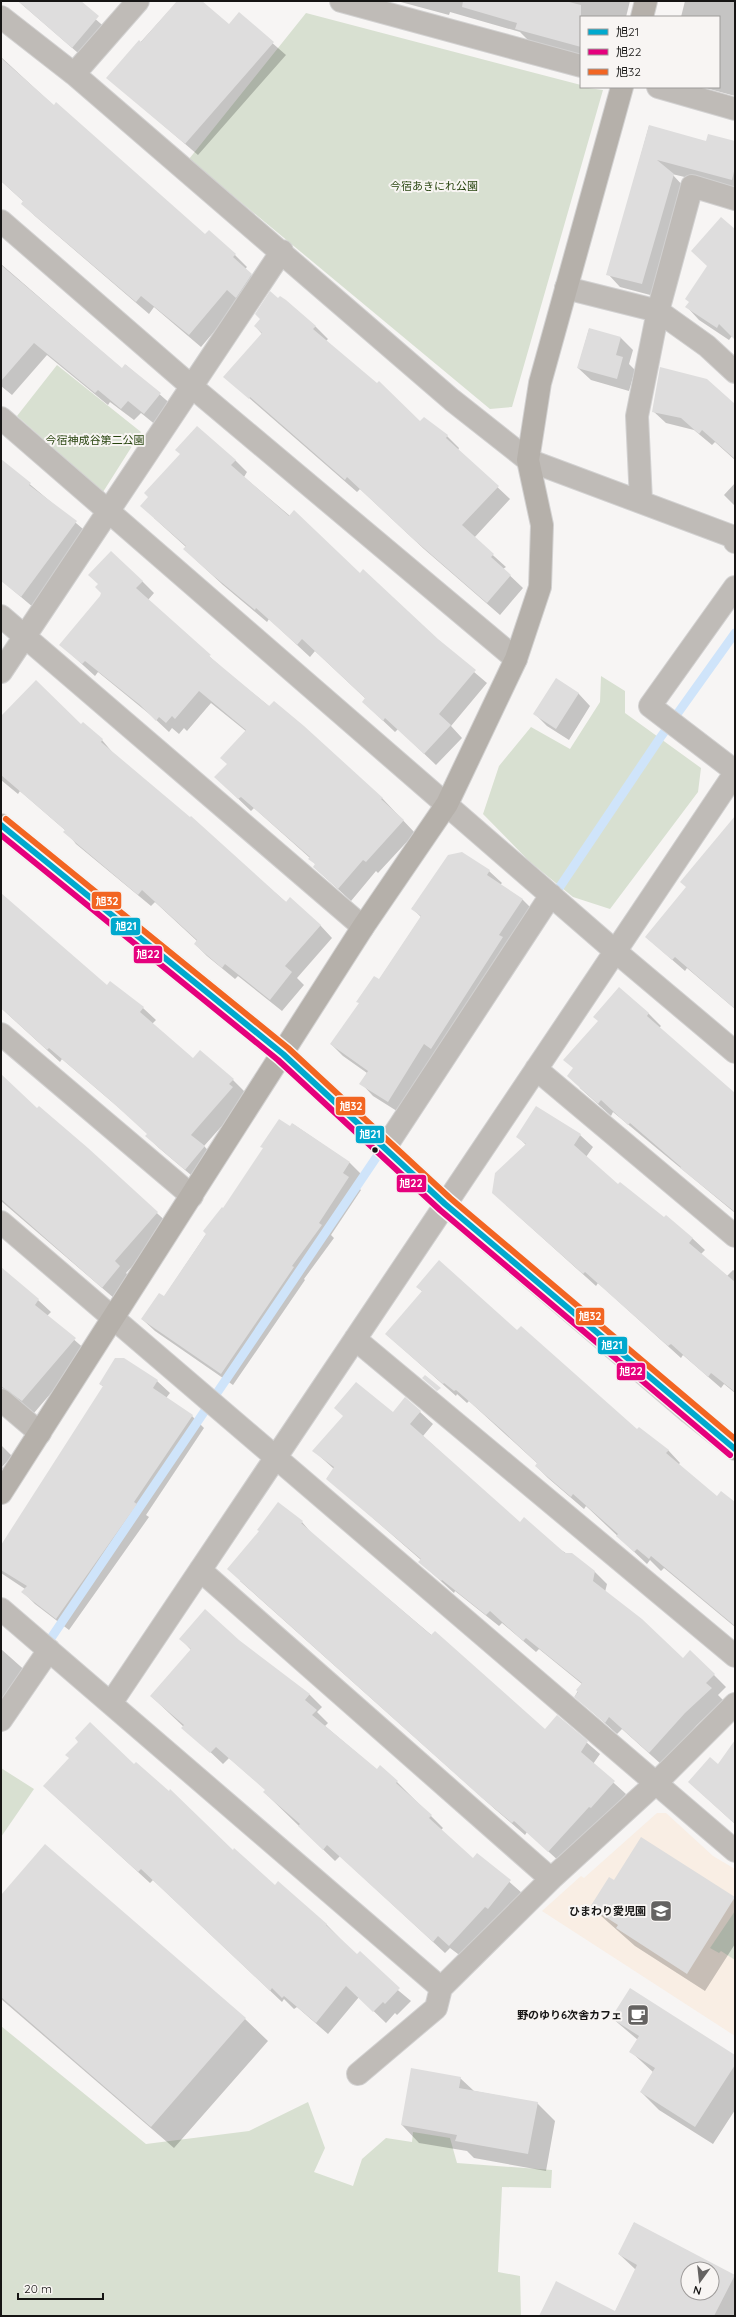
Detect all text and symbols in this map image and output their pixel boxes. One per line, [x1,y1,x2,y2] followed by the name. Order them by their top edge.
[580,16,720,88] legend
[616,24,639,39] text: 旭21
[616,44,642,59] text: 旭22
[616,64,641,79] text: 旭32
[390,179,478,193] park label: 今宿あきにれ公園
[46,433,145,447] park label: 今宿神成谷第二公園
[91,891,122,910] line badge: 旭32
[95,894,119,908] text: 旭32
[110,917,141,936] line badge: 旭21
[115,919,137,933] text: 旭21
[133,945,163,964] line badge: 旭22
[136,947,160,961] text: 旭22
[335,1096,366,1116] line badge: 旭32
[339,1099,363,1113] text: 旭32
[355,1125,385,1144] line badge: 旭21
[359,1127,381,1141] text: 旭21
[370,1145,380,1155] unlabelled marker
[396,1174,427,1193] line badge: 旭22
[399,1176,423,1190] text: 旭22
[575,1307,605,1326] line badge: 旭32
[578,1309,602,1323] text: 旭32
[597,1336,628,1355] line badge: 旭21
[601,1338,623,1352] text: 旭21
[616,1362,646,1381] line badge: 旭22
[619,1364,643,1378] text: 旭22
[648,1898,674,1924] school or university icon: ひまわり愛児園
[569,1904,646,1918] place label: ひまわり愛児園
[625,2002,651,2028] cafe icon: 野のゆり6次舎カフェ
[517,2008,622,2022] place label: 野のゆり6次舎カフェ
[680,2261,720,2301] north arrow
[18,2275,103,2301] scale bar
[24,2281,52,2296] text: 20 m
[692,2283,703,2298] text: N

